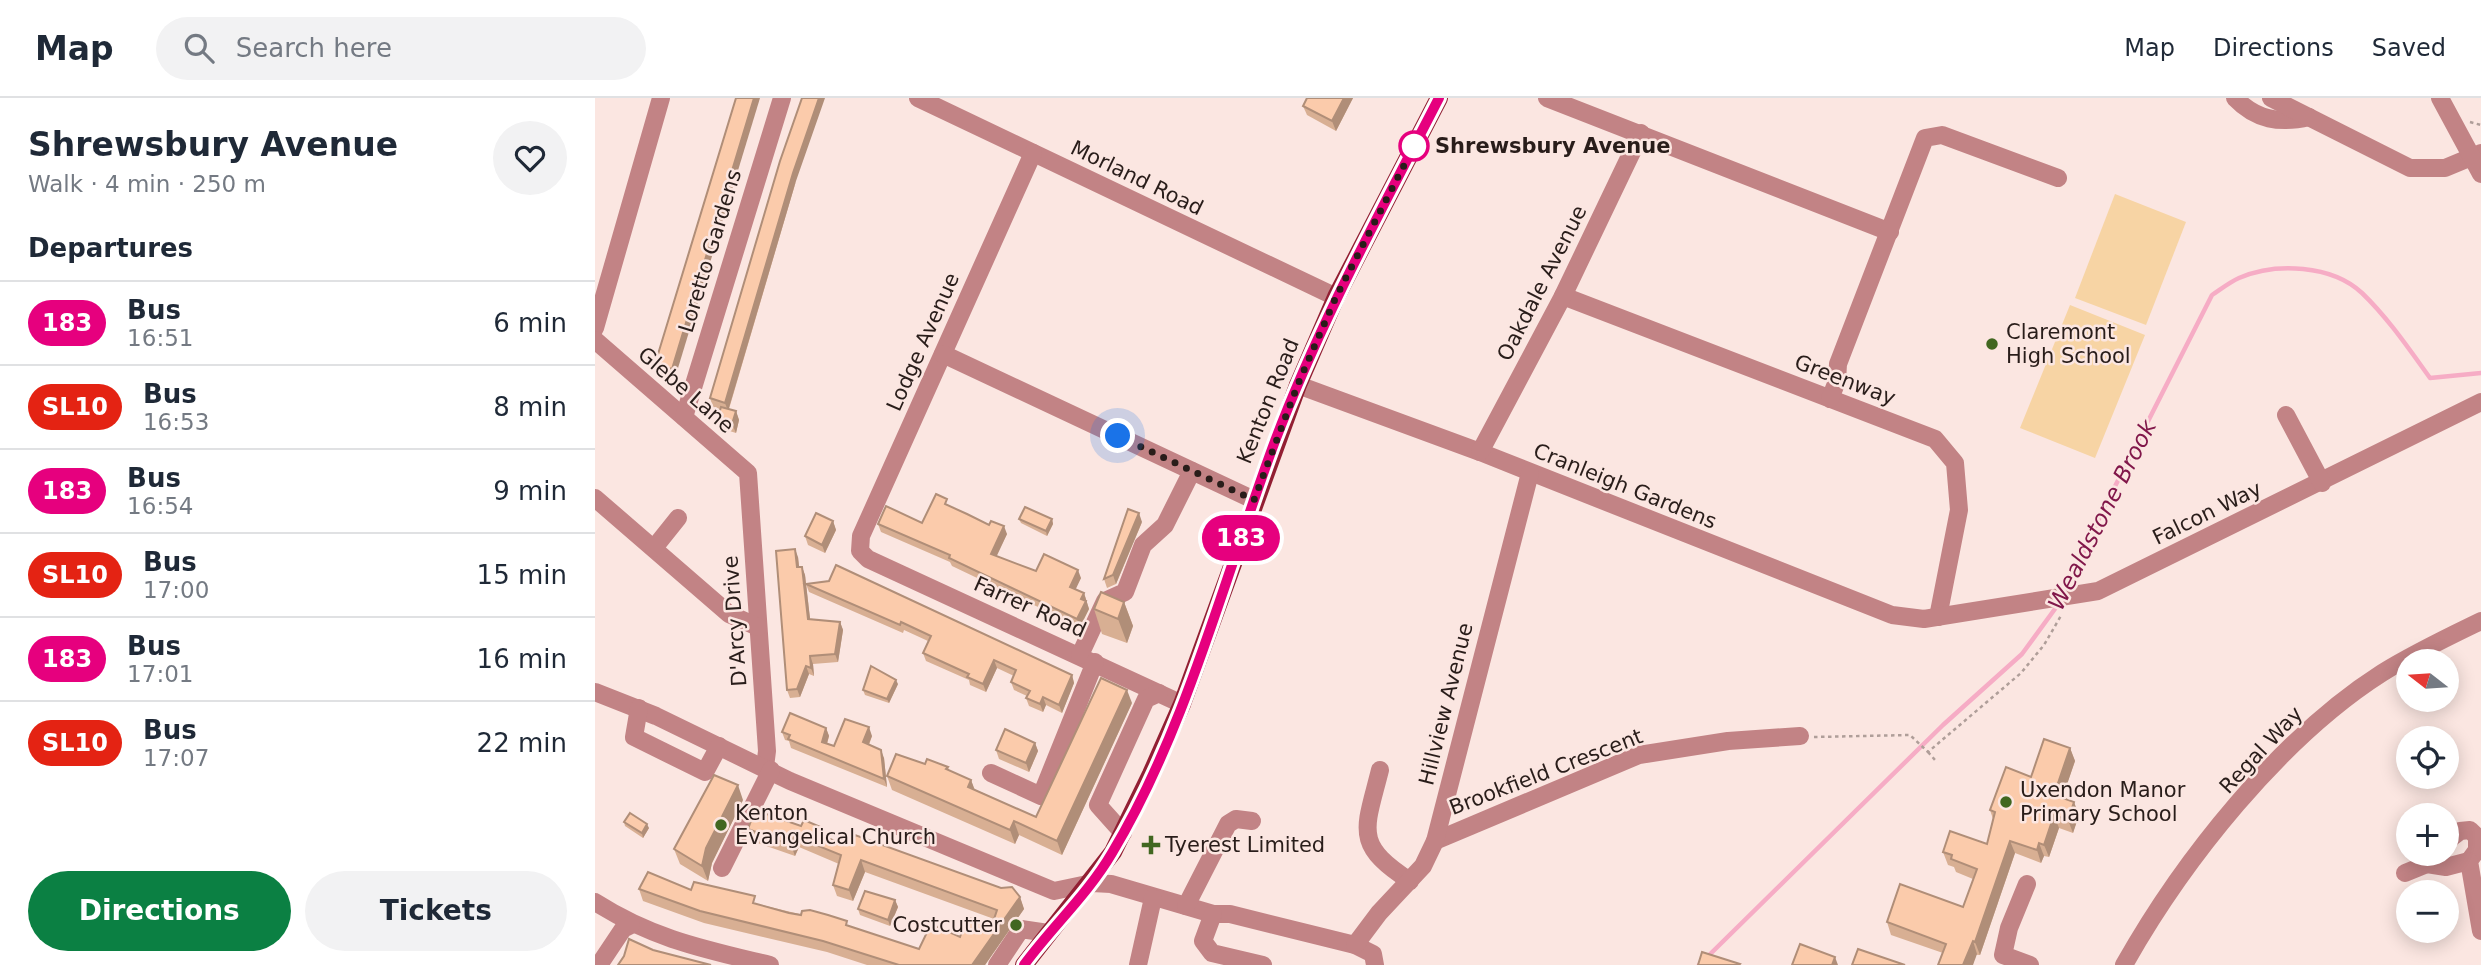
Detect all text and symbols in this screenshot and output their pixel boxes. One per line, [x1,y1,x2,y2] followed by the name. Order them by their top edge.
[156,17,646,80] search box
[35,29,114,68] text: Map
[180,29,218,67] icon: search
[236,33,392,63] text: Search here
[2124,34,2175,62] text: Map
[2213,34,2334,62] text: Directions
[2372,34,2446,62] text: Saved
[493,121,567,195] button: heart
[28,125,398,164] text: Shrewsbury Avenue
[1399,131,1429,161] marker: Shrewsbury Avenue
[1435,134,1671,158] place label: Shrewsbury Avenue
[1067,136,1207,220] street label: Morland Road
[674,167,746,335] street label: Loretto Gardens
[28,171,266,197] text: Walk · 4 min · 250 m
[1492,201,1592,365] street label: Oakdale Avenue
[28,233,193,263] text: Departures
[882,269,964,415] street label: Lodge Avenue
[127,295,181,325] text: Bus
[493,308,567,338] text: 6 min
[42,309,92,337] text: 183
[2006,320,2131,368] place label: Claremont High School
[127,325,193,351] text: 16:51
[1232,335,1304,467] street label: Kenton Road
[1984,336,2000,352] marker: Claremont High School
[633,342,739,438] street label: Glebe Lane
[1791,350,1899,410] street label: Greenway
[143,379,197,409] text: Bus
[493,392,567,422] text: 8 min
[42,393,108,421] text: SL10
[143,409,209,435] text: 16:53
[2043,414,2162,614] water label: Wealdstone Brook
[1100,418,1135,453] your location
[1530,438,1720,534] street label: Cranleigh Gardens
[127,463,181,493] text: Bus
[493,476,567,506] text: 9 min
[2149,476,2265,550] street label: Falcon Way
[42,477,92,505] text: 183
[127,493,193,519] text: 16:54
[1201,515,1281,561] line badge: 183
[1216,524,1266,552] text: 183
[143,547,197,577] text: Bus
[718,555,752,687] street label: D'Arcy Drive
[477,560,567,590] text: 15 min
[42,561,108,589] text: SL10
[970,572,1090,642] street label: Farrer Road
[143,577,209,603] text: 17:00
[1414,620,1478,788] street label: Hillview Avenue
[127,631,181,661] text: Bus
[477,644,567,674] text: 16 min
[42,645,92,673] text: 183
[2396,649,2459,712] north arrow
[2396,649,2459,943] map controls
[127,661,193,687] text: 17:01
[2215,702,2307,798] street label: Regal Way
[143,715,197,745] text: Bus
[1446,724,1646,820] street label: Brookfield Crescent
[2396,726,2459,789] button: locate
[477,728,567,758] text: 22 min
[42,729,108,757] text: SL10
[143,745,209,771] text: 17:07
[2020,778,2186,826] place label: Uxendon Manor Primary School
[1998,794,2014,810] marker: Uxendon Manor Primary School
[735,801,936,849] place label: Kenton Evangelical Church
[2396,803,2459,866] button: +
[713,817,729,833] marker: Kenton Evangelical Church
[1164,833,1325,857] place label: Tyerest Limited
[1143,837,1159,853] marker: Tyerest Limited
[28,871,291,951] button: Directions
[305,871,567,951] button: Tickets
[2396,880,2459,943] button: −
[892,913,1002,937] place label: Costcutter
[1008,917,1024,933] marker: Costcutter

